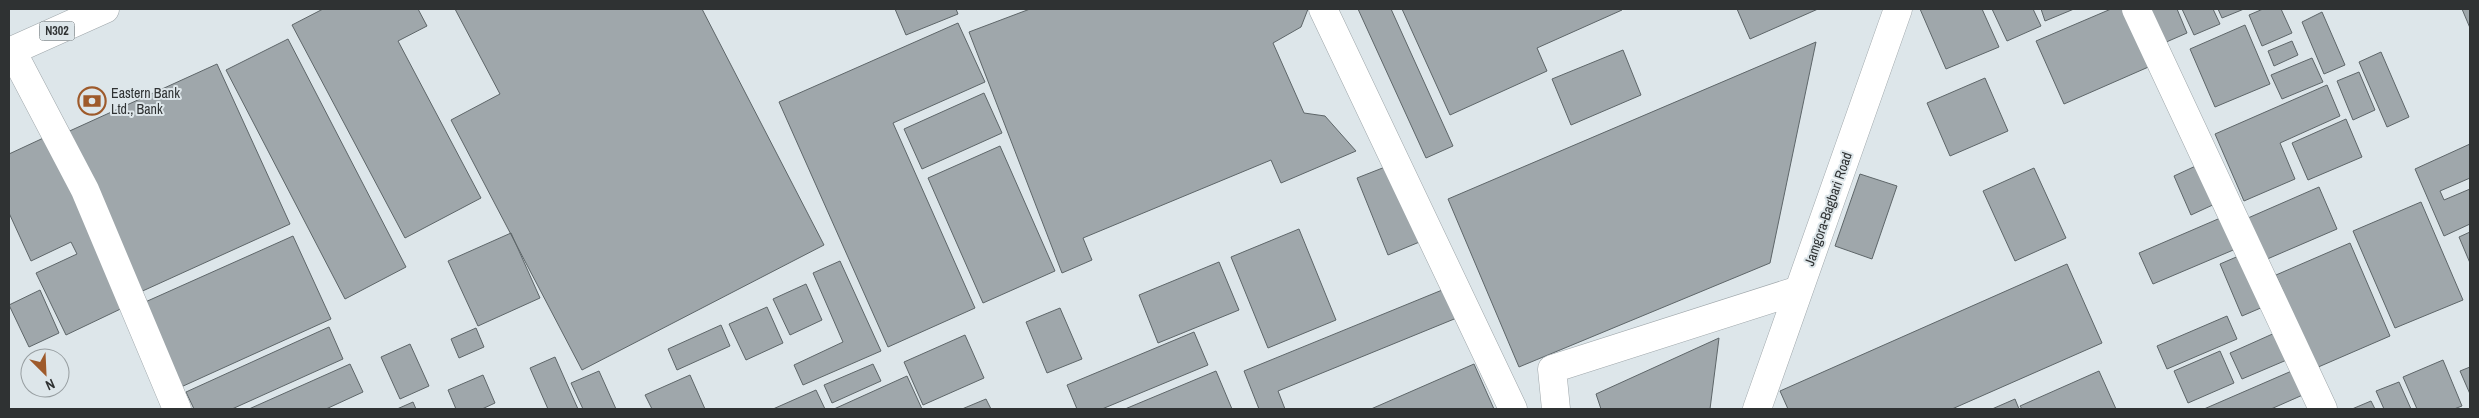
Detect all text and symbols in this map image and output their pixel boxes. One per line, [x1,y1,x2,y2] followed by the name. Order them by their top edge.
[40,22,74,40] road number: N302
[111,84,180,118] place label: Eastern Bank Ltd., Bank
[77,86,107,116] bank icon: Eastern Bank Ltd., Bank
[1800,150,1856,268] street label: Jamgora-Bagbari Road
[20,348,70,398] north arrow
[43,375,58,395] text: N

